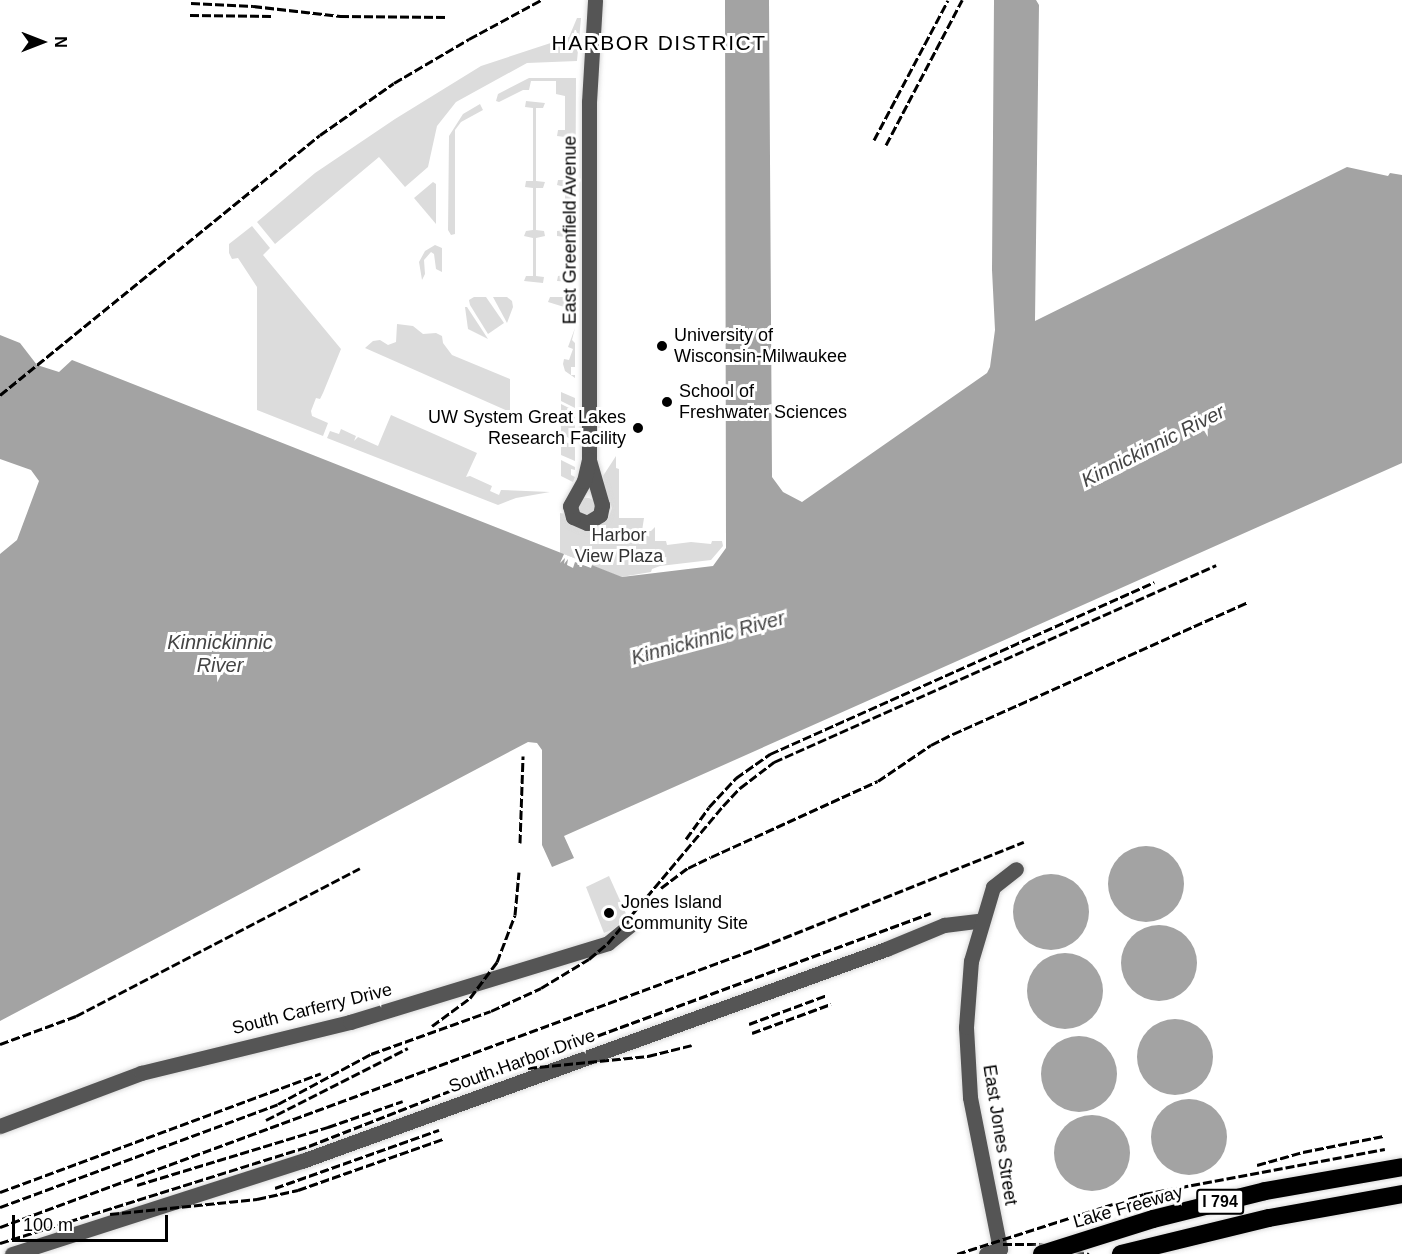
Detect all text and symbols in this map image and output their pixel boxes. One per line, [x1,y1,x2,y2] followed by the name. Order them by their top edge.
[12,12,72,72] north arrow
[551,30,767,56] district label: HARBOR DISTRICT
[52,36,69,48] text: N
[559,135,581,325] street label: East Greenfield Avenue
[674,325,847,368] place label: University of Wisconsin-Milwaukee
[655,339,669,353] marker: University of Wisconsin-Milwaukee
[679,381,847,424] place label: School of Freshwater Sciences
[660,395,674,409] marker: School of Freshwater Sciences
[1077,399,1229,493] water label: Kinnickinnic River
[428,407,626,450] place label: UW System Great Lakes Research Facility
[631,421,645,435] marker: UW System Great Lakes Research Facility
[575,525,663,568] park label: Harbor View Plaza
[629,606,787,670] water label: Kinnickinnic River
[167,631,273,678] water label: Kinnickinnic River
[621,892,748,934] place label: Jones Island Community Site
[602,906,616,920] marker: Jones Island Community Site
[230,979,394,1039] street label: South Carferry Drive
[446,1025,598,1097] street label: South Harbor Drive
[978,1063,1022,1207] street label: East Jones Street
[1071,1181,1185,1233] street label: Lake Freeway
[1196,1189,1244,1215] road number: I 794
[15,1203,171,1241] scale bar
[23,1215,73,1235] text: 100 m

